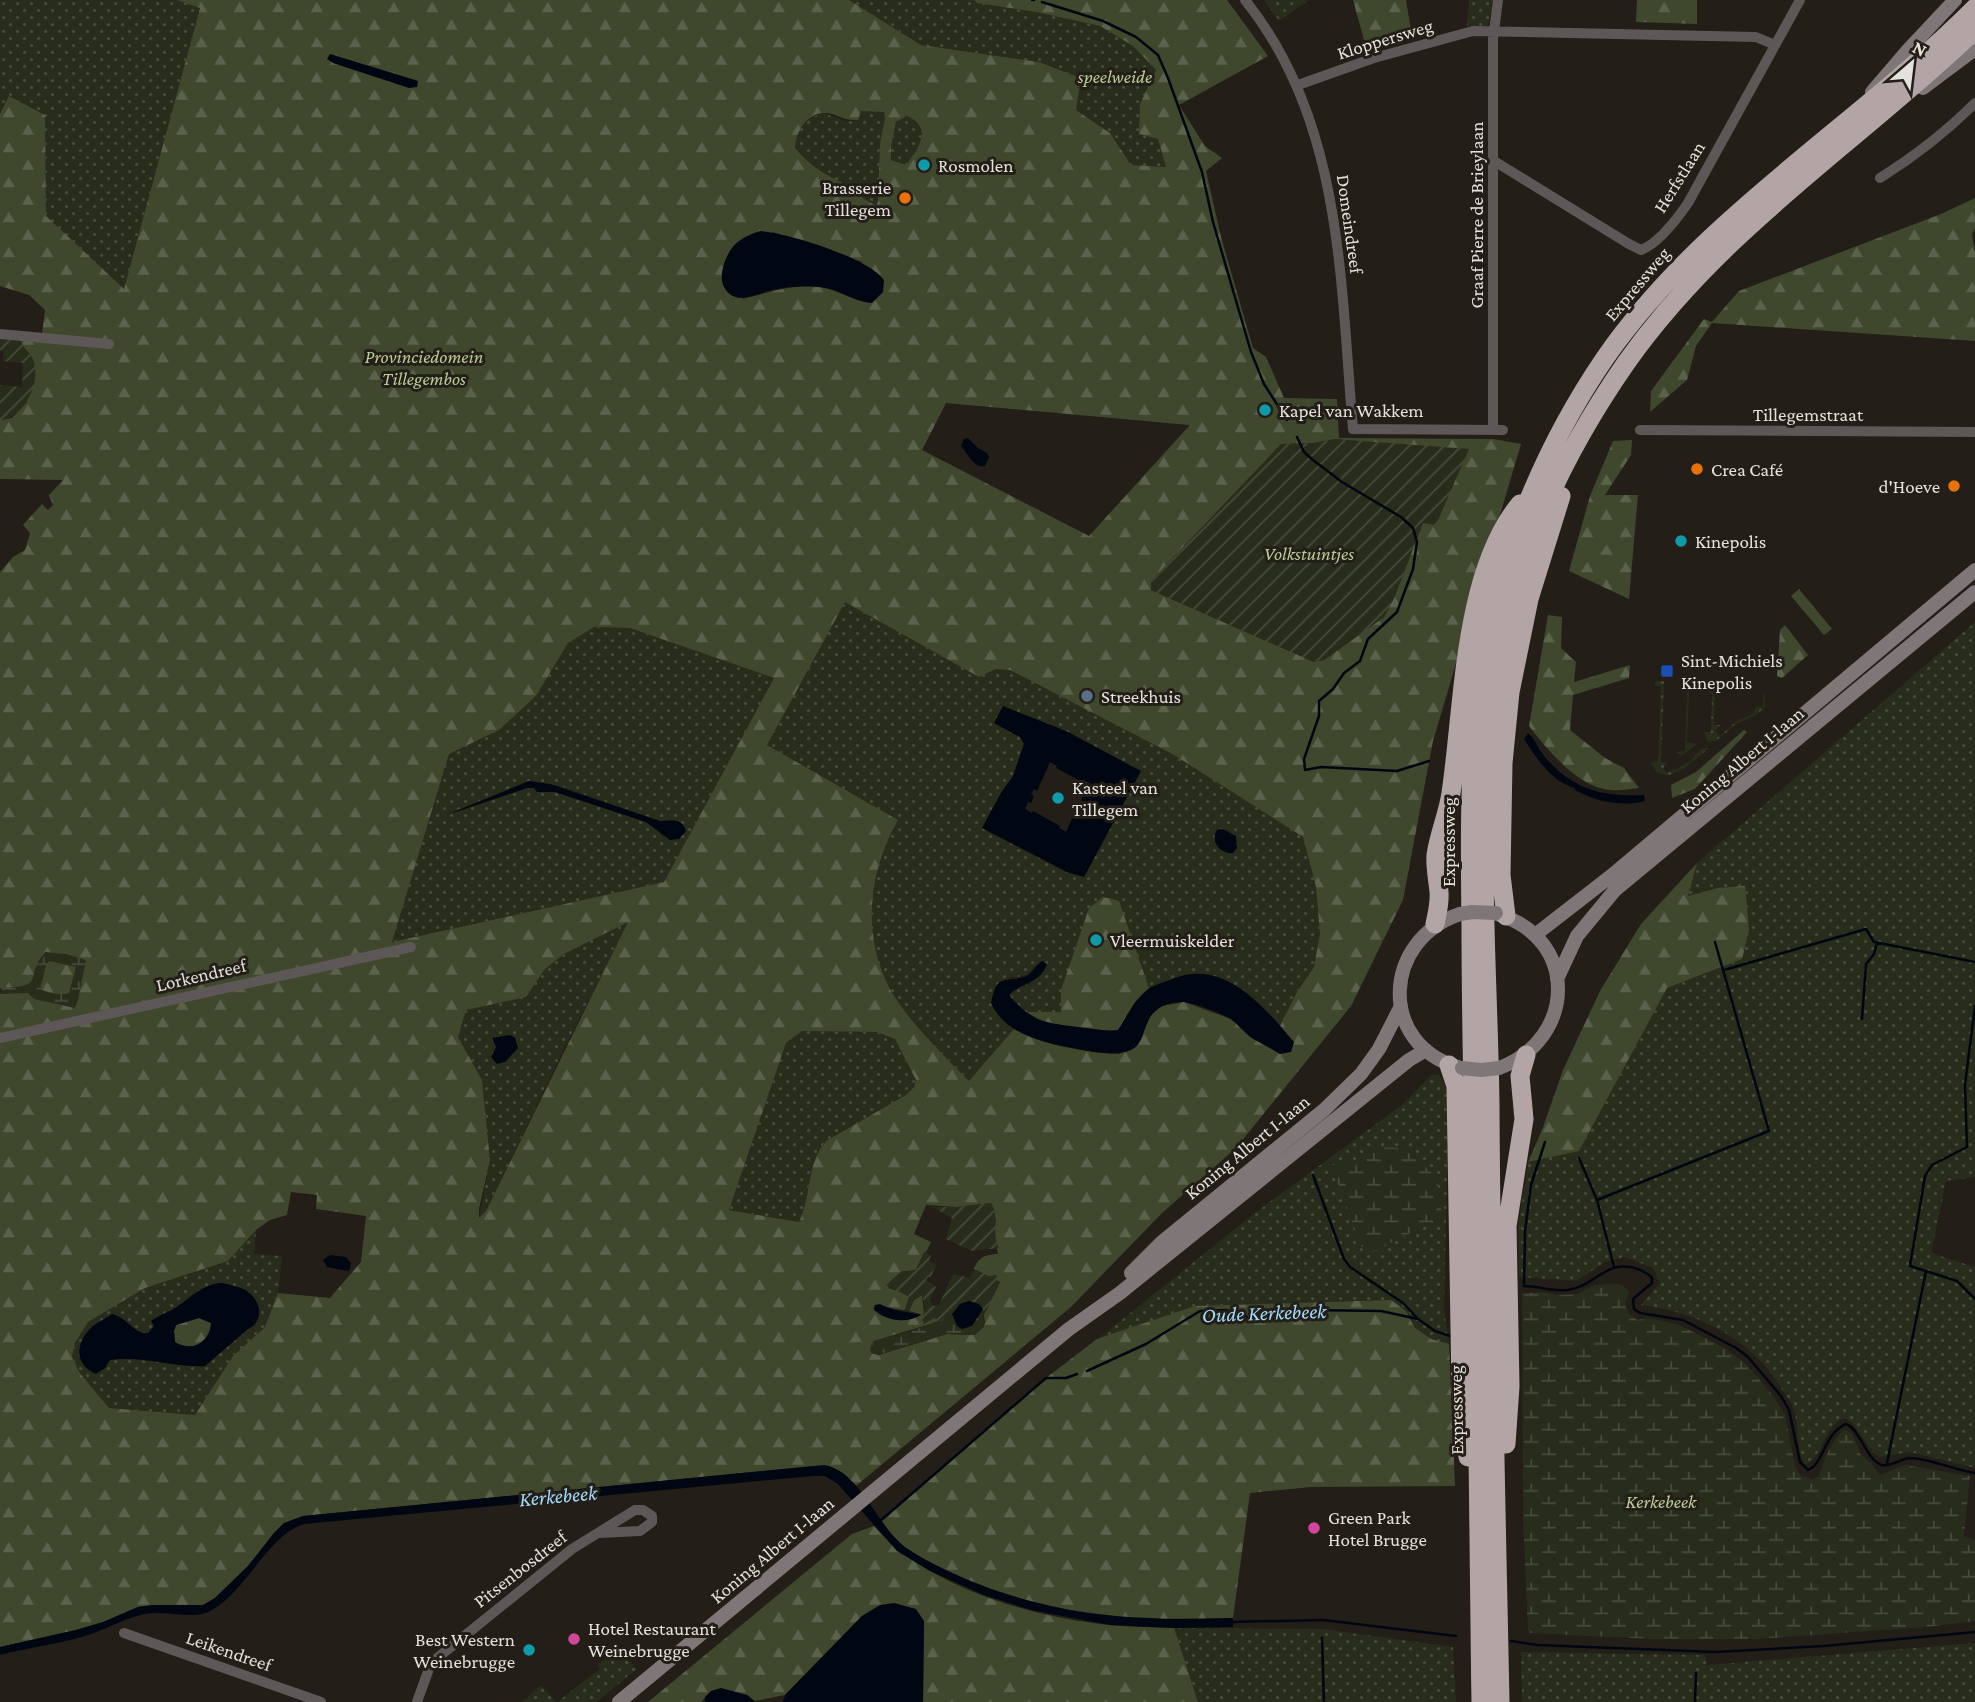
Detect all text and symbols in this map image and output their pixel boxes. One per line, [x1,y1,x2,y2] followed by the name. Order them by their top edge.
[1335,14,1435,64] street label: Kloppersweg
[1877,28,1947,98] north arrow
[1909,36,1930,61] text: N
[1077,66,1152,87] park label: speelweide
[1466,122,1487,308] street label: Graaf Pierre de Brieylaan
[1649,138,1709,216] street label: Herfstlaan
[938,155,1013,176] place label: Rosmolen
[916,157,932,173] marker: Rosmolen
[1333,173,1368,276] street label: Domeindreef
[822,177,891,220] place label: Brasserie Tillegem
[897,190,913,206] marker: Brasserie Tillegem
[1600,243,1674,325] street label: Expressweg
[365,346,483,389] park label: Provinciedomein Tillegembos
[1279,400,1424,421] place label: Kapel van Wakkem
[1257,402,1273,418] marker: Kapel van Wakkem
[1753,404,1864,425] street label: Tillegemstraat
[1711,459,1783,480] place label: Crea Café
[1689,461,1705,477] marker: Crea Café
[1879,476,1940,497] place label: d'Hoeve
[1946,478,1962,494] marker: d'Hoeve
[1695,531,1766,552] place label: Kinepolis
[1673,533,1689,549] marker: Kinepolis
[1264,543,1354,565] park label: Volkstuintjes
[1681,650,1783,693] place label: Sint-Michiels Kinepolis
[1659,663,1675,679] marker: Sint-Michiels Kinepolis
[1101,686,1181,707] place label: Streekhuis
[1079,688,1095,704] marker: Streekhuis
[1676,702,1808,818] street label: Koning Albert I-laan
[1072,777,1158,820] place label: Kasteel van Tillegem
[1050,790,1066,806] marker: Kasteel van Tillegem
[1438,797,1459,887] street label: Expressweg
[1110,930,1235,951] place label: Vleermuiskelder
[1088,932,1104,948] marker: Vleermuiskelder
[154,954,249,996] street label: Lorkendreef
[1180,1090,1314,1204] street label: Koning Albert I-laan
[1201,1299,1328,1327] water label: Oude Kerkebeek
[1445,1365,1467,1455] street label: Expressweg
[518,1481,599,1511] water label: Kerkebeek
[1626,1491,1697,1512] park label: Kerkebeek
[706,1492,838,1608] street label: Koning Albert I-laan
[1328,1507,1427,1550] place label: Green Park Hotel Brugge
[1306,1520,1322,1536] marker: Green Park Hotel Brugge
[469,1525,572,1612] street label: Pitsenbosdreef
[588,1618,717,1661] place label: Hotel Restaurant Weinebrugge
[184,1627,276,1676] street label: Leikendreef
[413,1629,515,1672] place label: Best Western Weinebrugge
[566,1631,582,1647] marker: Hotel Restaurant Weinebrugge
[521,1642,537,1658] marker: Best Western Weinebrugge

